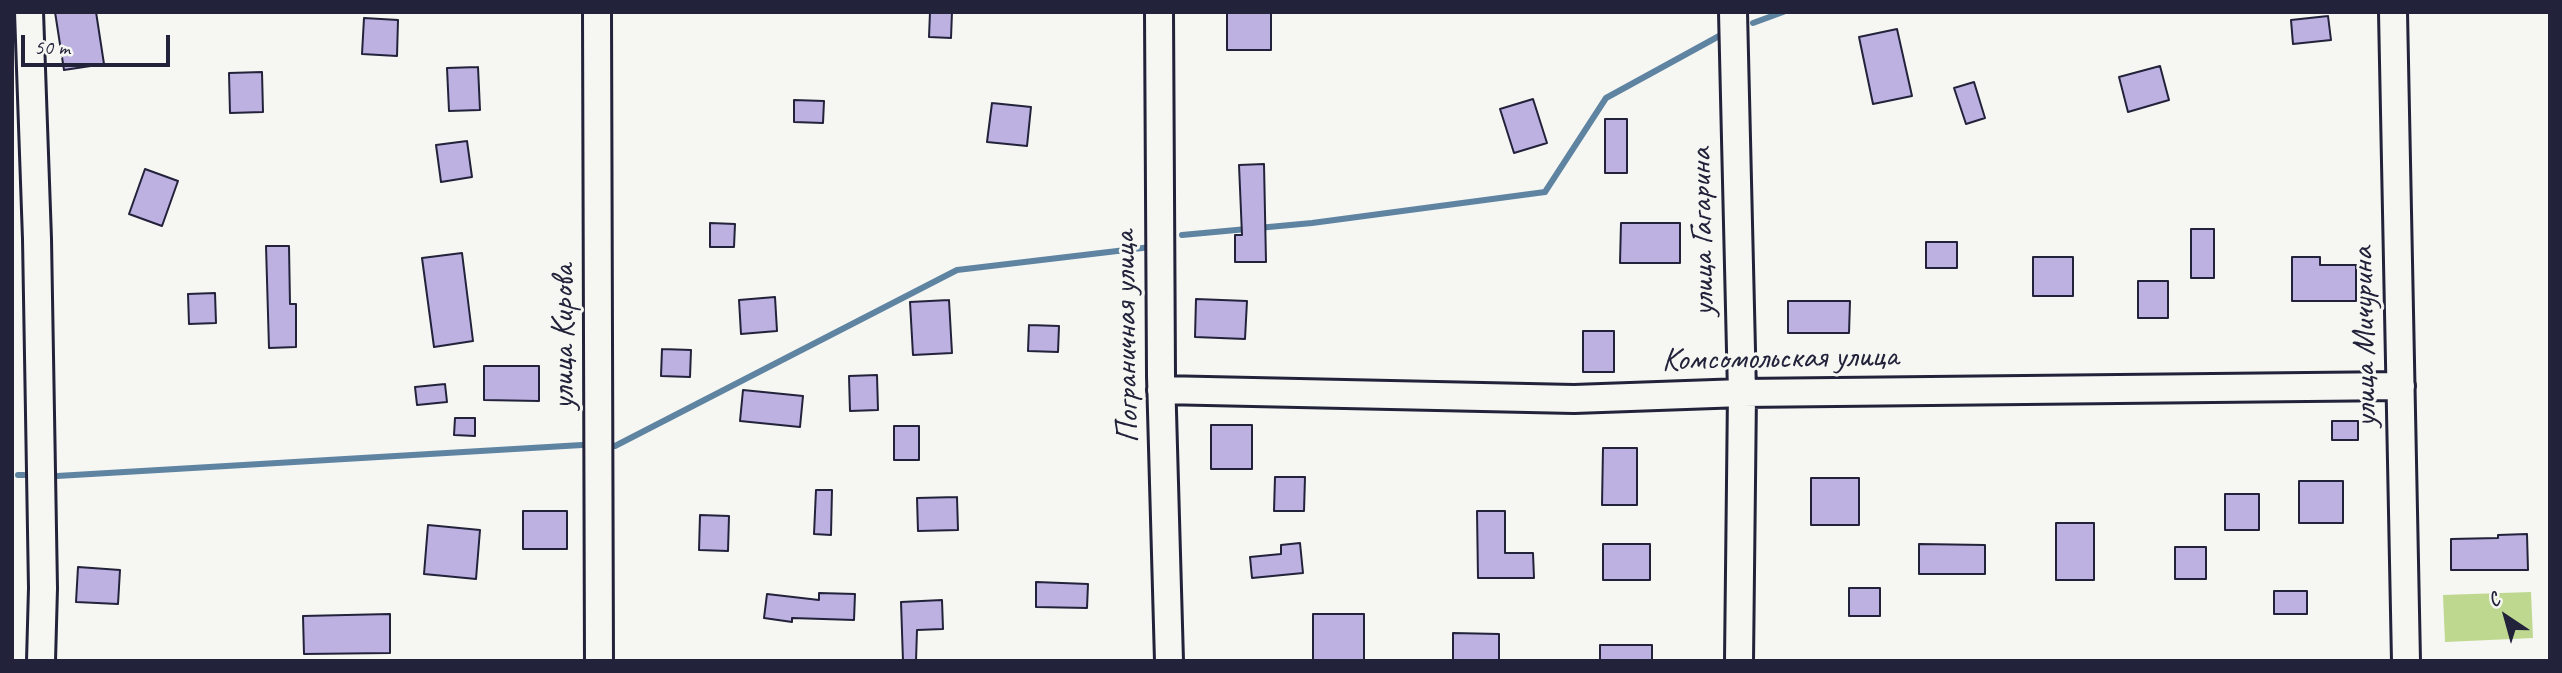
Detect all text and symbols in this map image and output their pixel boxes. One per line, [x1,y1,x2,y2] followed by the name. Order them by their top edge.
[24,21,173,65] scale bar
[34,34,70,60] text: 50 m
[1682,147,1724,317] street label: улица Гагарина
[1105,231,1149,443] street label: Пограничная улица
[2344,246,2386,428] street label: улица Мичурина
[544,264,584,410] street label: улица Кирова
[1662,337,1898,381] street label: Комсомольская улица
[2471,582,2541,652] north arrow
[2483,588,2504,612] text: С

